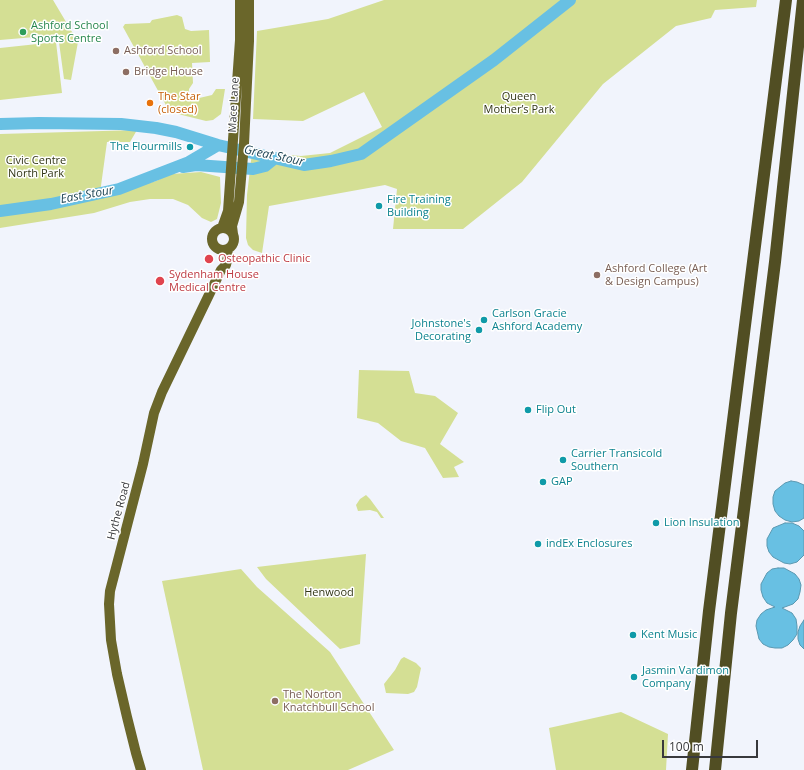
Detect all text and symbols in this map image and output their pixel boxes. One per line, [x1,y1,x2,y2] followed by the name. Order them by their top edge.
[31,19,108,45] place label: Ashford School Sports Centre
[18,27,28,37] marker: Ashford School Sports Centre
[124,44,201,58] place label: Ashford School
[111,46,121,56] marker: Ashford School
[134,65,203,79] place label: Bridge House
[121,67,131,77] marker: Bridge House
[226,77,242,133] street label: Mace Lane
[158,90,200,116] place label: The Star (closed)
[484,90,554,116] park label: Queen Mother’s Park
[145,98,155,108] marker: The Star (closed)
[110,140,182,154] place label: The Flourmills
[185,142,195,152] marker: The Flourmills
[243,143,305,169] water label: Great Stour
[6,154,66,180] park label: Civic Centre North Park
[59,183,115,207] water label: East Stour
[387,193,451,219] place label: Fire Training Building
[374,201,384,211] marker: Fire Training Building
[218,252,310,266] place label: Osteopathic Clinic
[203,253,215,265] marker: Osteopathic Clinic
[605,262,707,288] place label: Ashford College (Art & Design Campus)
[169,268,259,294] place label: Sydenham House Medical Centre
[592,270,602,280] marker: Ashford College (Art & Design Campus)
[154,275,166,287] marker: Sydenham House Medical Centre
[492,307,582,333] place label: Carlson Gracie Ashford Academy
[479,315,489,325] marker: Carlson Gracie Ashford Academy
[412,317,471,343] place label: Johnstone's Decorating
[474,325,484,335] marker: Johnstone's Decorating
[536,403,576,417] place label: Flip Out
[523,405,533,415] marker: Flip Out
[571,447,662,473] place label: Carrier Transicold Southern
[558,455,568,465] marker: Carrier Transicold Southern
[551,475,573,489] place label: GAP
[538,477,548,487] marker: GAP
[105,481,133,541] street label: Hythe Road
[664,516,739,530] place label: Lion Insulation
[651,518,661,528] marker: Lion Insulation
[546,537,632,551] place label: indEx Enclosures
[533,539,543,549] marker: indEx Enclosures
[304,586,354,600] park label: Henwood
[641,628,697,642] place label: Kent Music
[628,630,638,640] marker: Kent Music
[642,664,729,690] place label: Jasmin Vardimon Company
[629,672,639,682] marker: Jasmin Vardimon Company
[283,688,374,714] place label: The Norton Knatchbull School
[270,696,280,706] marker: The Norton Knatchbull School
[664,732,760,758] scale bar
[669,738,704,755] text: 100 m

